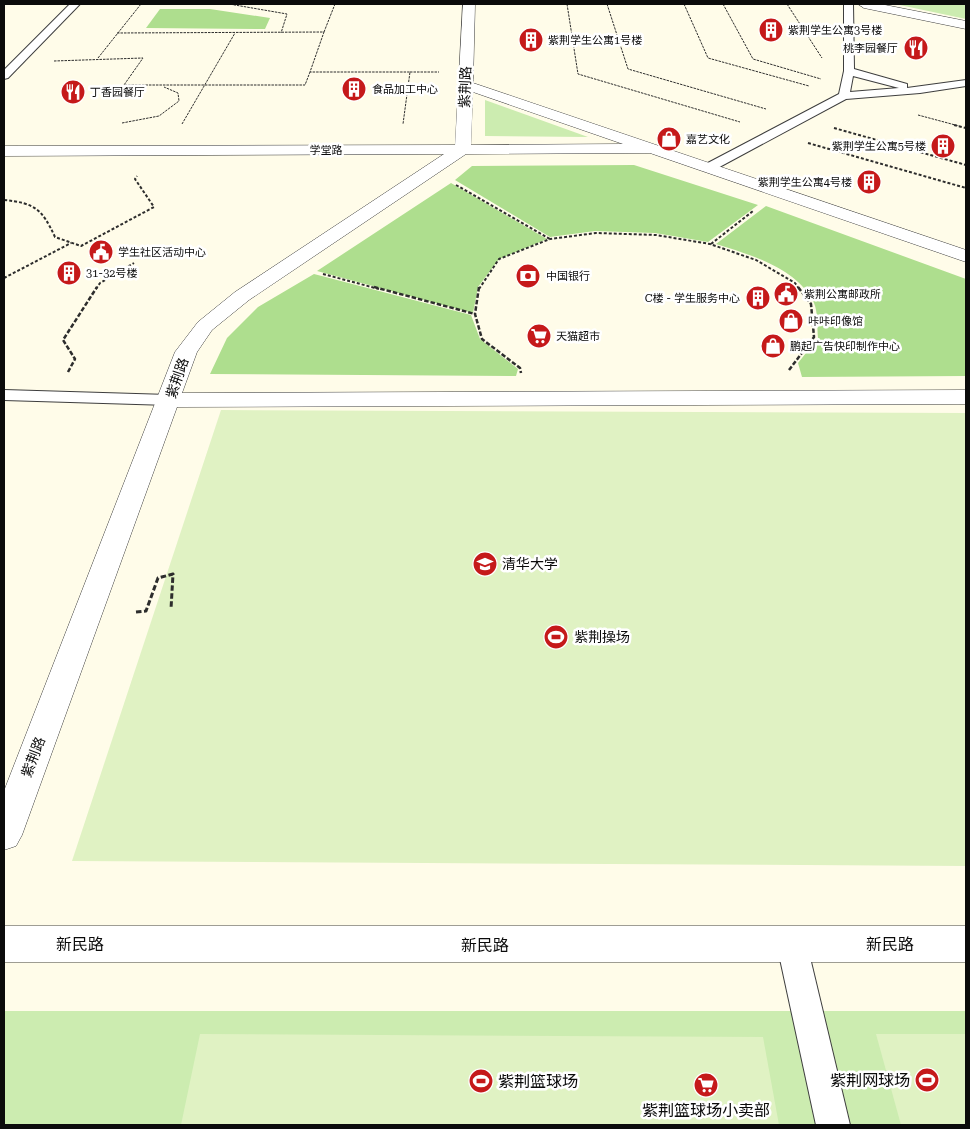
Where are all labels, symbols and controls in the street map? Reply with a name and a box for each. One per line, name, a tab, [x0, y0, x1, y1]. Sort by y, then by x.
building icon: 紫荆学生公寓3号楼	[758, 17, 784, 43]
place label: 紫荆学生公寓3号楼	[788, 24, 882, 37]
building icon: 紫荆学生公寓1号楼	[518, 27, 544, 53]
place label: 紫荆学生公寓1号楼	[548, 34, 642, 47]
restaurant icon: 桃李园餐厅	[903, 35, 929, 61]
place label: 桃李园餐厅	[843, 42, 898, 55]
street label: 紫荆路	[456, 66, 474, 108]
building icon: 食品加工中心	[341, 76, 367, 102]
restaurant icon: 丁香园餐厅	[60, 79, 86, 105]
place label: 食品加工中心	[372, 83, 438, 96]
place label: 丁香园餐厅	[90, 86, 145, 99]
shop icon: 嘉艺文化	[656, 126, 682, 152]
place label: 嘉艺文化	[686, 133, 730, 146]
building icon: 紫荆学生公寓5号楼	[930, 133, 956, 159]
place label: 紫荆学生公寓5号楼	[832, 140, 926, 153]
street label: 学堂路	[310, 144, 343, 157]
building icon: 紫荆学生公寓4号楼	[856, 169, 882, 195]
place label: 紫荆学生公寓4号楼	[758, 176, 852, 189]
public building icon: 学生社区活动中心	[88, 239, 114, 265]
place label: 学生社区活动中心	[118, 246, 206, 259]
building icon: 31-32号楼	[56, 260, 82, 286]
bank icon: 中国银行	[515, 263, 541, 289]
place label: 31-32号楼	[86, 267, 138, 280]
place label: 中国银行	[546, 270, 590, 283]
public building icon: 紫荆公寓邮政所	[773, 281, 799, 307]
building icon: C楼 - 学生服务中心	[745, 285, 771, 311]
place label: 紫荆公寓邮政所	[804, 288, 881, 301]
place label: C楼 - 学生服务中心	[645, 292, 740, 305]
shop icon: 咔咔印像馆	[778, 308, 804, 334]
place label: 咔咔印像馆	[808, 315, 863, 328]
supermarket icon: 天猫超市	[526, 323, 552, 349]
place label: 天猫超市	[556, 330, 600, 343]
shop icon: 鹏起广告快印制作中心	[760, 333, 786, 359]
place label: 鹏起广告快印制作中心	[790, 340, 900, 353]
street label: 紫荆路	[163, 356, 191, 400]
school or university icon: 清华大学	[472, 551, 498, 577]
place label: 清华大学	[502, 556, 558, 572]
sports icon: 紫荆操场	[543, 624, 569, 650]
place label: 紫荆操场	[574, 629, 630, 645]
street label: 紫荆路	[18, 735, 48, 779]
street label: 新民路	[56, 935, 104, 954]
street label: 新民路	[866, 935, 914, 954]
street label: 新民路	[461, 936, 509, 955]
sports icon: 紫荆网球场	[914, 1067, 940, 1093]
sports icon: 紫荆篮球场	[468, 1068, 494, 1094]
place label: 紫荆网球场	[830, 1071, 910, 1090]
place label: 紫荆篮球场	[498, 1072, 578, 1091]
supermarket icon: 紫荆篮球场小卖部	[693, 1072, 719, 1098]
place label: 紫荆篮球场小卖部	[642, 1101, 770, 1120]

